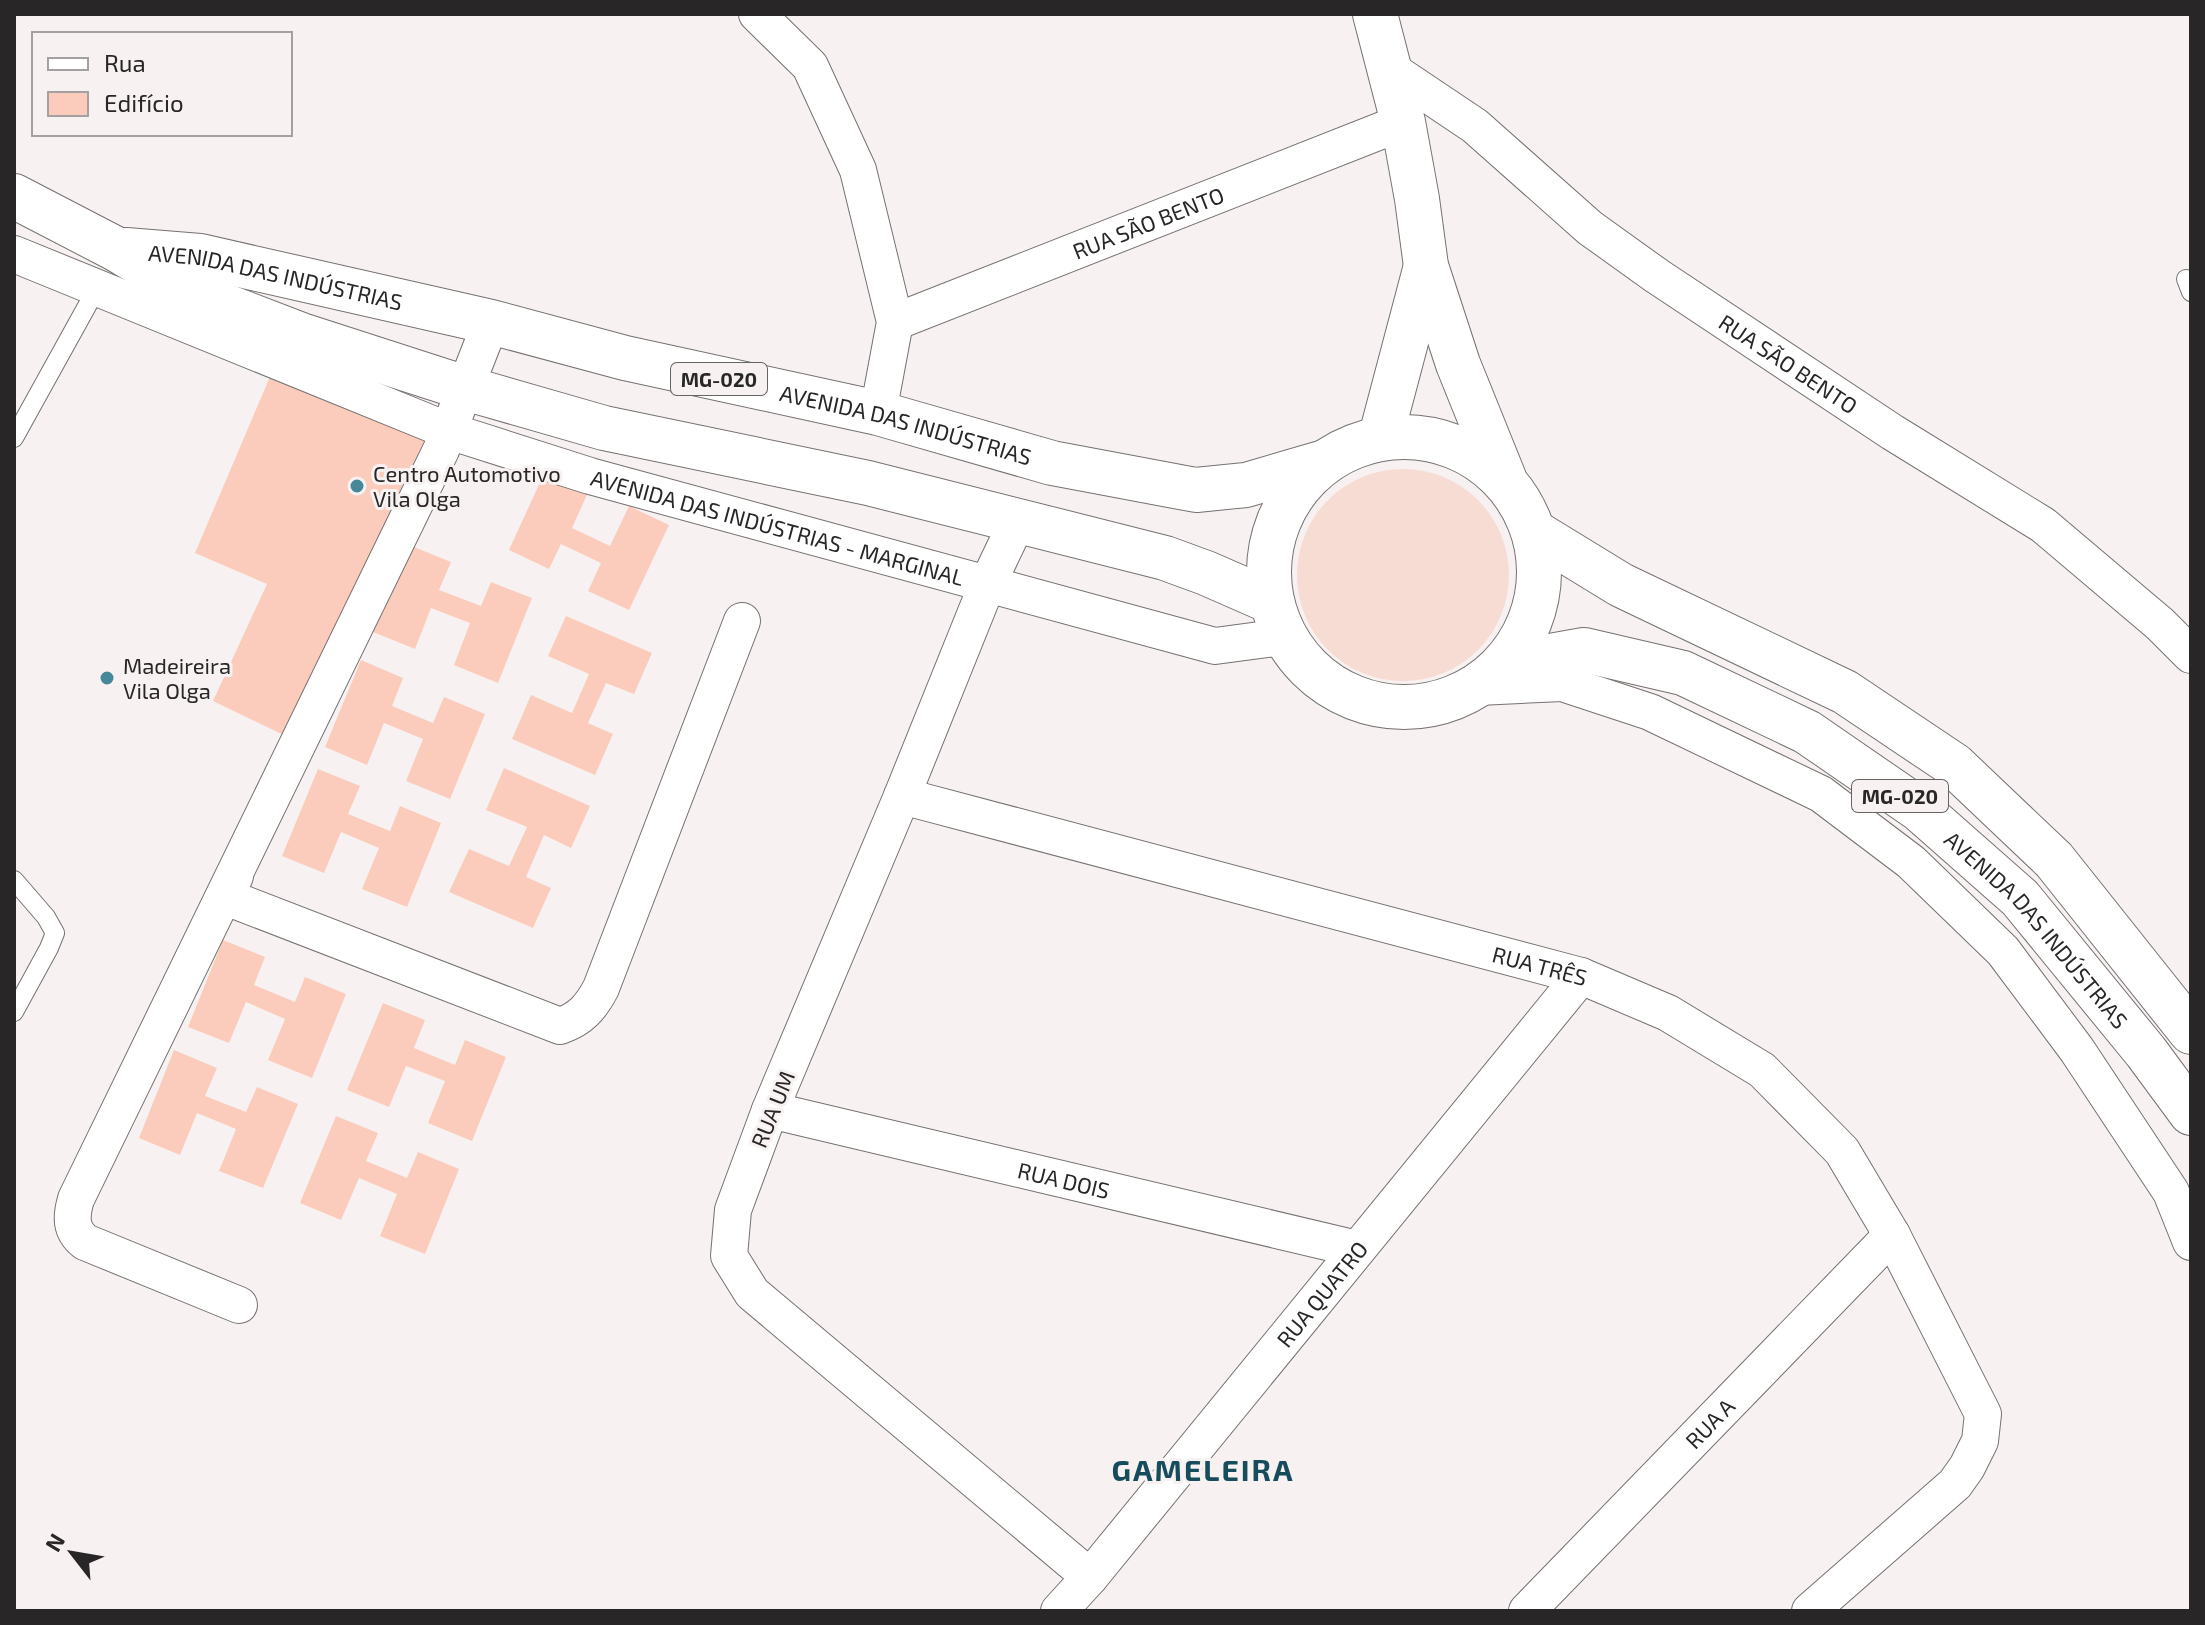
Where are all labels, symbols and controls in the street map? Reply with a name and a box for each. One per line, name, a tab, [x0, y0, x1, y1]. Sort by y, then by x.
legend	[32, 32, 292, 136]
text: Rua	[104, 48, 146, 77]
text: Edifício	[104, 88, 184, 117]
street label: RUA SÃO BENTO	[1069, 181, 1228, 264]
street label: AVENIDA DAS INDÚSTRIAS	[147, 239, 405, 315]
street label: RUA SÃO BENTO	[1715, 308, 1863, 419]
road number: MG-020	[671, 363, 767, 395]
street label: AVENIDA DAS INDÚSTRIAS	[778, 379, 1035, 469]
place label: Centro Automotivo Vila Olga	[373, 460, 561, 511]
street label: AVENIDA DAS INDÚSTRIAS - MARGINAL	[588, 464, 967, 590]
marker: Centro Automotivo Vila Olga	[348, 477, 366, 495]
place label: Madeireira Vila Olga	[123, 652, 231, 703]
marker: Madeireira Vila Olga	[98, 669, 116, 687]
road number: MG-020	[1852, 780, 1948, 812]
street label: AVENIDA DAS INDÚSTRIAS	[1940, 825, 2134, 1033]
street label: RUA TRÊS	[1490, 940, 1590, 990]
street label: RUA UM	[745, 1067, 799, 1151]
street label: RUA DOIS	[1015, 1156, 1112, 1203]
street label: RUA QUATRO	[1271, 1235, 1372, 1352]
street label: RUA A	[1679, 1392, 1740, 1453]
district label: GAMELEIRA	[1112, 1451, 1295, 1487]
north arrow	[32, 1513, 112, 1593]
text: N	[39, 1529, 69, 1556]

